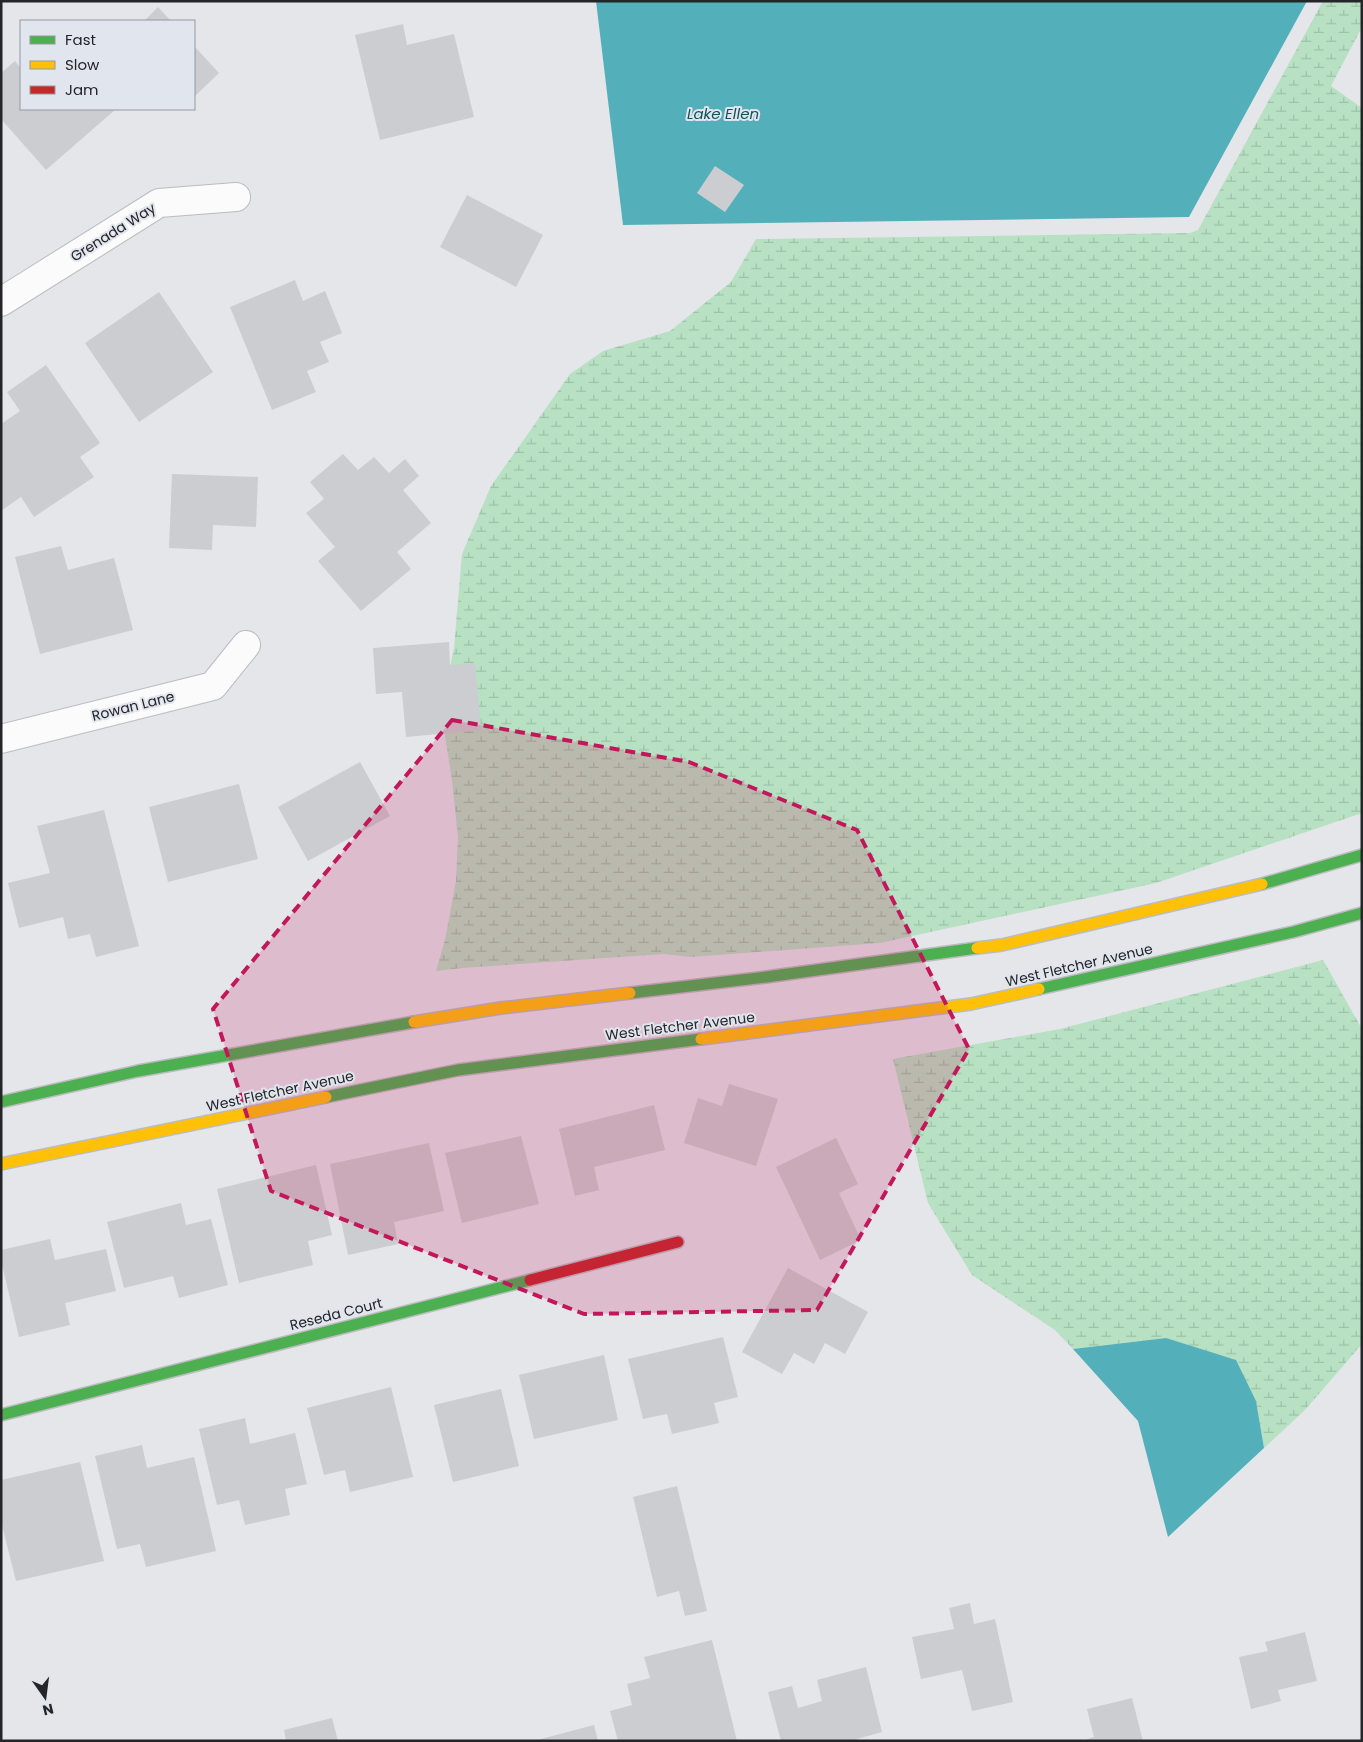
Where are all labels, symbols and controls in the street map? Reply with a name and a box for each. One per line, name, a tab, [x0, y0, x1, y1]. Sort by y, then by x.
legend	[20, 20, 195, 110]
text: Fast	[65, 29, 96, 50]
text: Slow	[65, 54, 100, 75]
text: Jam	[65, 79, 99, 100]
water label: Lake Ellen	[687, 103, 759, 124]
street label: Grenada Way	[67, 198, 159, 266]
street label: Rowan Lane	[90, 686, 177, 726]
street label: West Fletcher Avenue	[1003, 938, 1155, 992]
street label: West Fletcher Avenue	[604, 1007, 756, 1045]
street label: West Fletcher Avenue	[204, 1066, 356, 1116]
street label: Reseda Court	[288, 1293, 384, 1335]
north arrow	[20, 1672, 70, 1722]
text: N	[41, 1699, 56, 1721]

